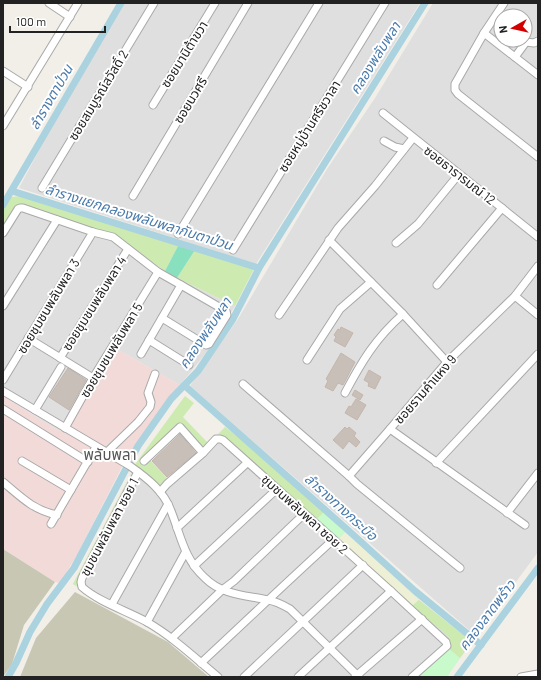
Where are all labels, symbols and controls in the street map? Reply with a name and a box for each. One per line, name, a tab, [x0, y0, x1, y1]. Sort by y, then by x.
scale bar	[10, 8, 105, 34]
north arrow	[493, 8, 533, 48]
text: 100 m	[16, 14, 46, 28]
water label: คลองพลับพลา	[346, 17, 404, 97]
street label: ซอยมานิต้าขวา	[157, 18, 211, 90]
text: N	[496, 25, 510, 34]
street label: ซอยสมบูรณ์สวัสดิ์ 2	[65, 47, 131, 143]
water label: ลำรางตาป่วน	[25, 60, 77, 132]
street label: ซอยนวศรี	[170, 74, 210, 126]
street label: ซอยหมู่บ้านศรีชวาลา	[274, 77, 344, 175]
street label: ซอยธารารมณ์ 12	[421, 142, 499, 208]
water label: ลำรางแยกคลองพลับพลากับตาป่วน	[43, 180, 236, 254]
street label: ซอยชุมชนพลับพลา 4	[58, 253, 130, 353]
street label: ซอยชุมชนพลับพลา 3	[13, 256, 83, 356]
water label: คลองพลับพลา	[175, 293, 235, 371]
street label: ซอยชุมชนพลับพลา 5	[76, 299, 146, 400]
street label: ซอยรามคำแหง 9	[391, 351, 459, 427]
district label: พลับพลา	[83, 445, 137, 463]
water label: ลำรางทางกระบือ	[301, 470, 382, 544]
street label: ชุมชนพลับพลา ซอย 2	[258, 471, 352, 557]
street label: ชุมชนพลับพลา ซอย 1	[76, 475, 142, 579]
water label: คลองลาดพร้าว	[455, 575, 519, 653]

